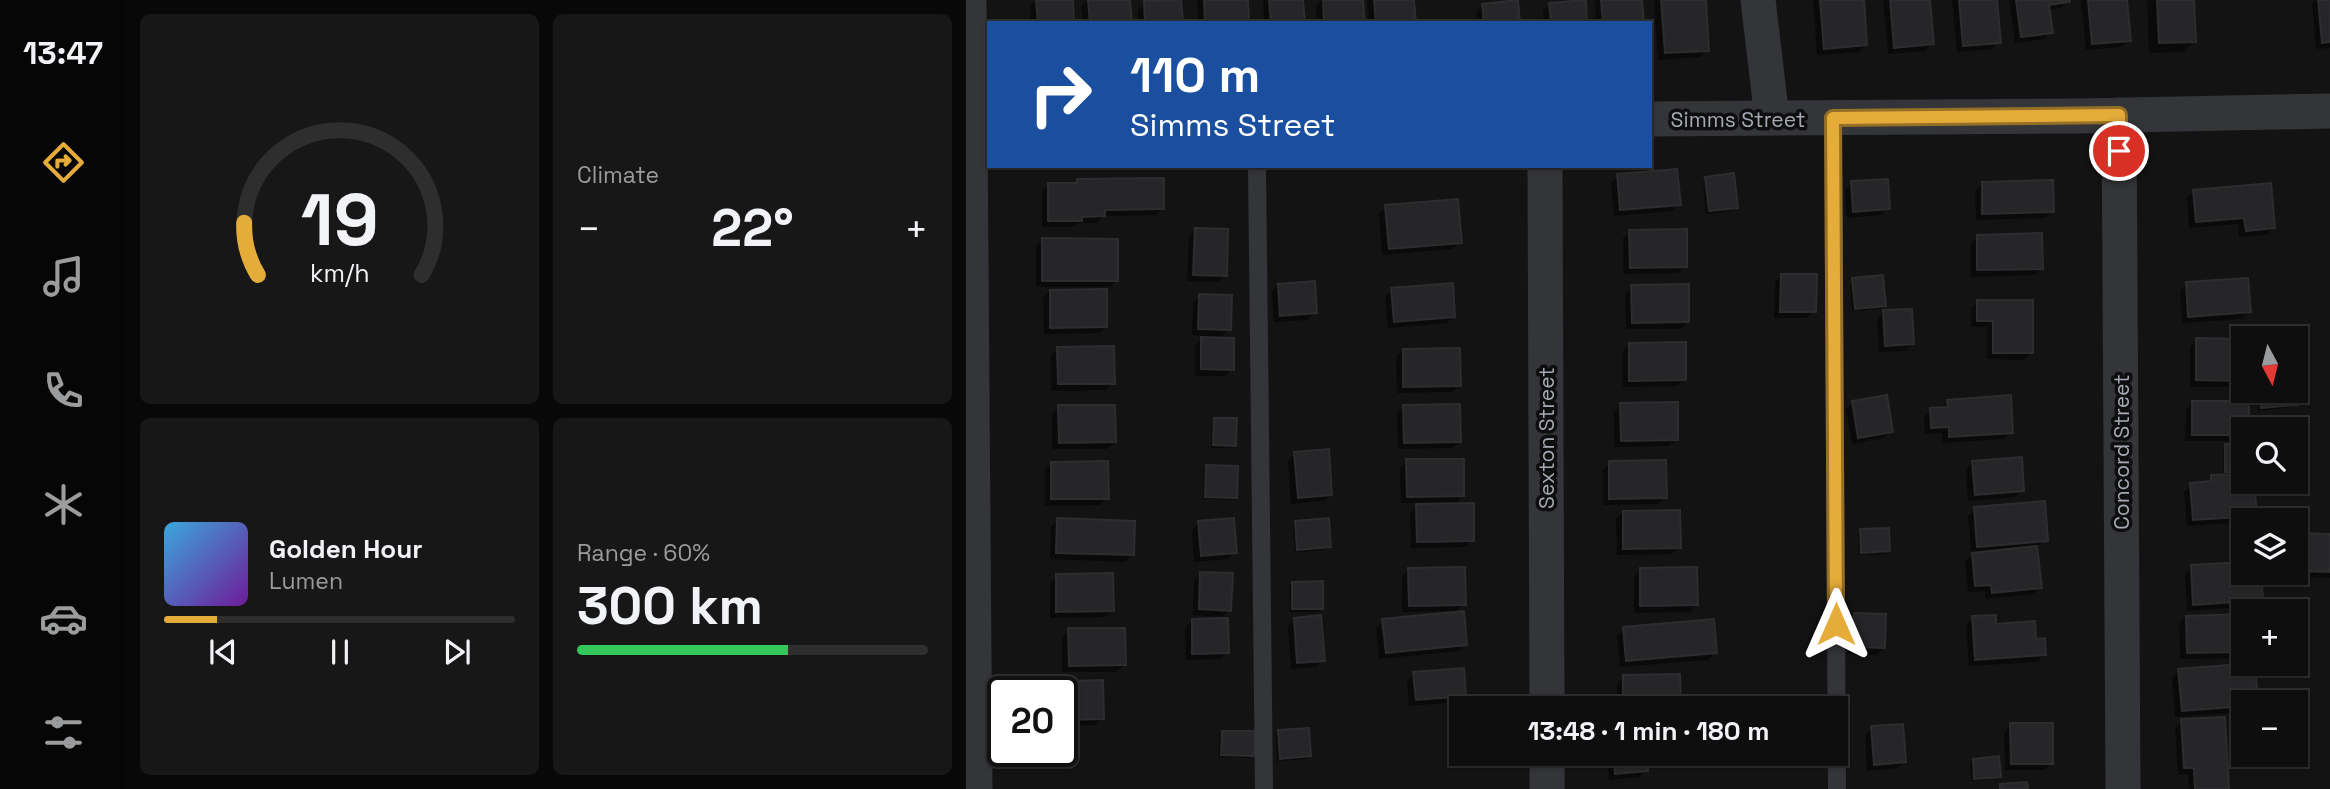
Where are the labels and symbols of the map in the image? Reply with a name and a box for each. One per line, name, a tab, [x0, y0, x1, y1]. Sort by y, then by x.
street label: Simms Street	[1671, 106, 1805, 133]
pin	[2089, 121, 2149, 181]
north arrow	[2231, 326, 2308, 402]
street label: Sexton Street	[1533, 367, 1560, 509]
street label: Concord Street	[2108, 374, 2135, 530]
position arrow	[1799, 587, 1873, 661]
speed limit sign: 20	[987, 676, 1078, 767]

